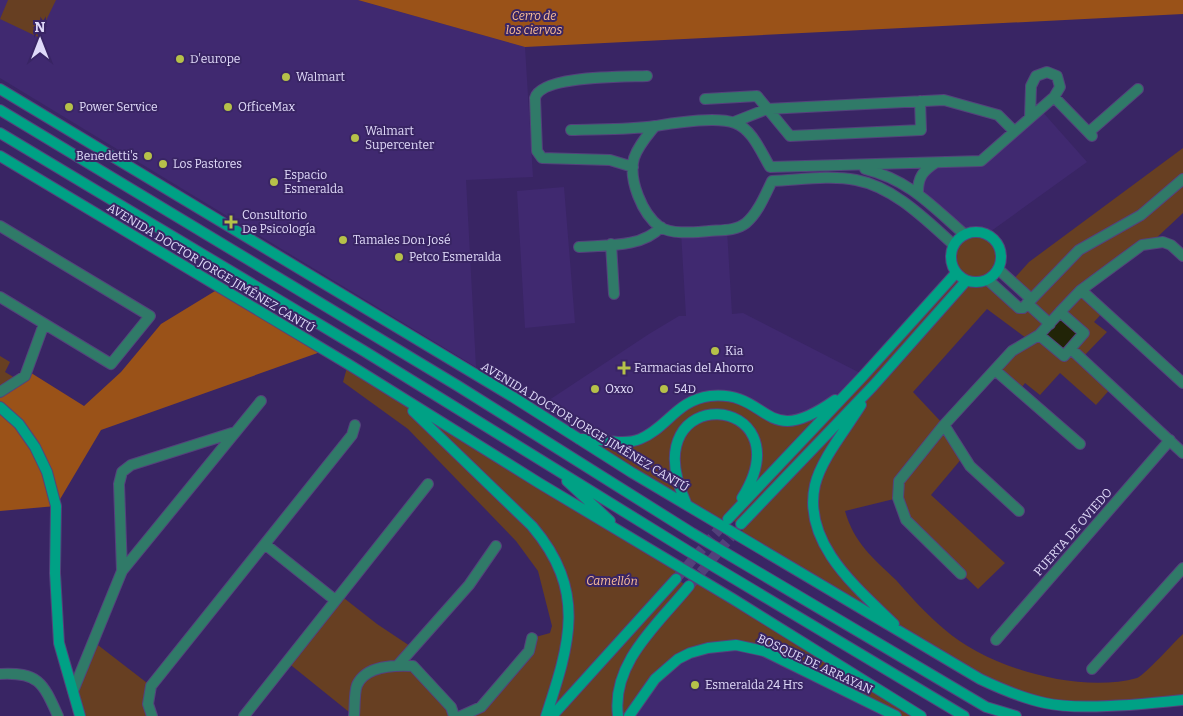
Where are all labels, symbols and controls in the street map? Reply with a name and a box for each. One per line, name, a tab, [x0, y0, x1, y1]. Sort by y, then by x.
park label: Cerro de los ciervos	[506, 9, 562, 37]
north arrow	[15, 15, 65, 65]
text: N	[35, 19, 46, 36]
place label: D'europe	[190, 52, 240, 66]
marker: D'europe	[174, 53, 186, 65]
place label: Walmart	[296, 70, 346, 84]
marker: Walmart	[280, 71, 292, 83]
place label: Power Service	[79, 100, 158, 114]
place label: OfficeMax	[238, 100, 296, 114]
marker: Power Service	[63, 101, 75, 113]
marker: OfficeMax	[222, 101, 234, 113]
place label: Walmart Supercenter	[365, 124, 435, 152]
marker: Walmart Supercenter	[349, 132, 361, 144]
place label: Benedetti's	[76, 149, 138, 163]
marker: Benedetti's	[142, 150, 154, 162]
place label: Los Pastores	[173, 157, 242, 171]
marker: Los Pastores	[157, 158, 169, 170]
place label: Espacio Esmeralda	[284, 168, 344, 196]
marker: Espacio Esmeralda	[268, 176, 280, 188]
street label: AVENIDA DOCTOR JORGE JIMÉNEZ CANTÚ	[105, 199, 318, 336]
place label: Consultorio De Psicología	[242, 208, 316, 236]
marker: Consultorio De Psicología	[224, 215, 238, 229]
place label: Tamales Don José	[353, 233, 451, 247]
marker: Tamales Don José	[337, 234, 349, 246]
place label: Petco Esmeralda	[409, 250, 502, 264]
marker: Petco Esmeralda	[393, 251, 405, 263]
place label: Kia	[725, 344, 744, 358]
marker: Kia	[709, 345, 721, 357]
street label: AVENIDA DOCTOR JORGE JIMÉNEZ CANTÚ	[479, 358, 692, 495]
place label: Farmacias del Ahorro	[634, 361, 754, 375]
marker: Farmacias del Ahorro	[618, 362, 630, 374]
place label: Oxxo	[605, 382, 633, 396]
place label: 54D	[674, 382, 696, 396]
marker: Oxxo	[589, 383, 601, 395]
marker: 54D	[658, 383, 670, 395]
street label: PUERTA DE OVIEDO	[1031, 485, 1115, 579]
park label: Camellón	[586, 574, 638, 588]
street label: BOSQUE DE ARRAYAN	[755, 631, 875, 697]
place label: Esmeralda 24 Hrs	[705, 678, 803, 692]
marker: Esmeralda 24 Hrs	[689, 679, 701, 691]

